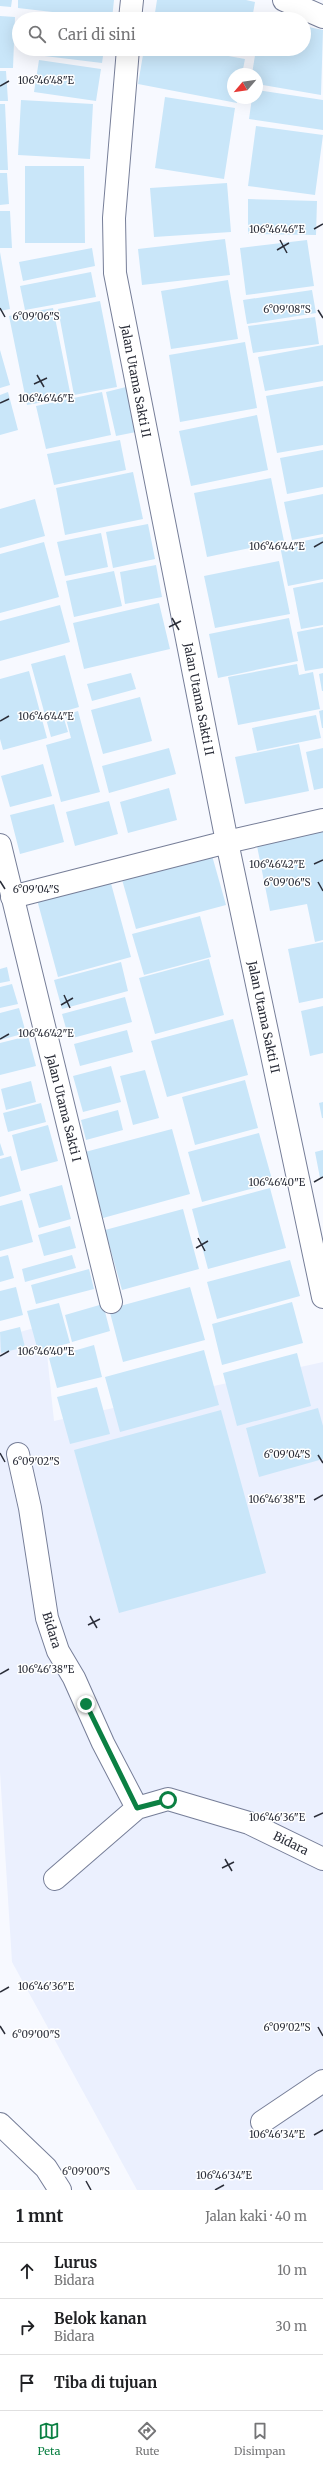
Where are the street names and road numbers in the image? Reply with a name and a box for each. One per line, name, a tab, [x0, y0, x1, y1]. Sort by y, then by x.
street label: Jalan Utama Sakti II	[118, 322, 154, 439]
street label: Jalan Utama Sakti II	[181, 640, 217, 757]
street label: Jalan Utama Sakti II	[245, 958, 283, 1075]
street label: Jalan Utama Sakti I	[43, 1052, 85, 1163]
street label: Bidara	[39, 1610, 65, 1651]
street label: Bidara	[271, 1828, 312, 1858]

